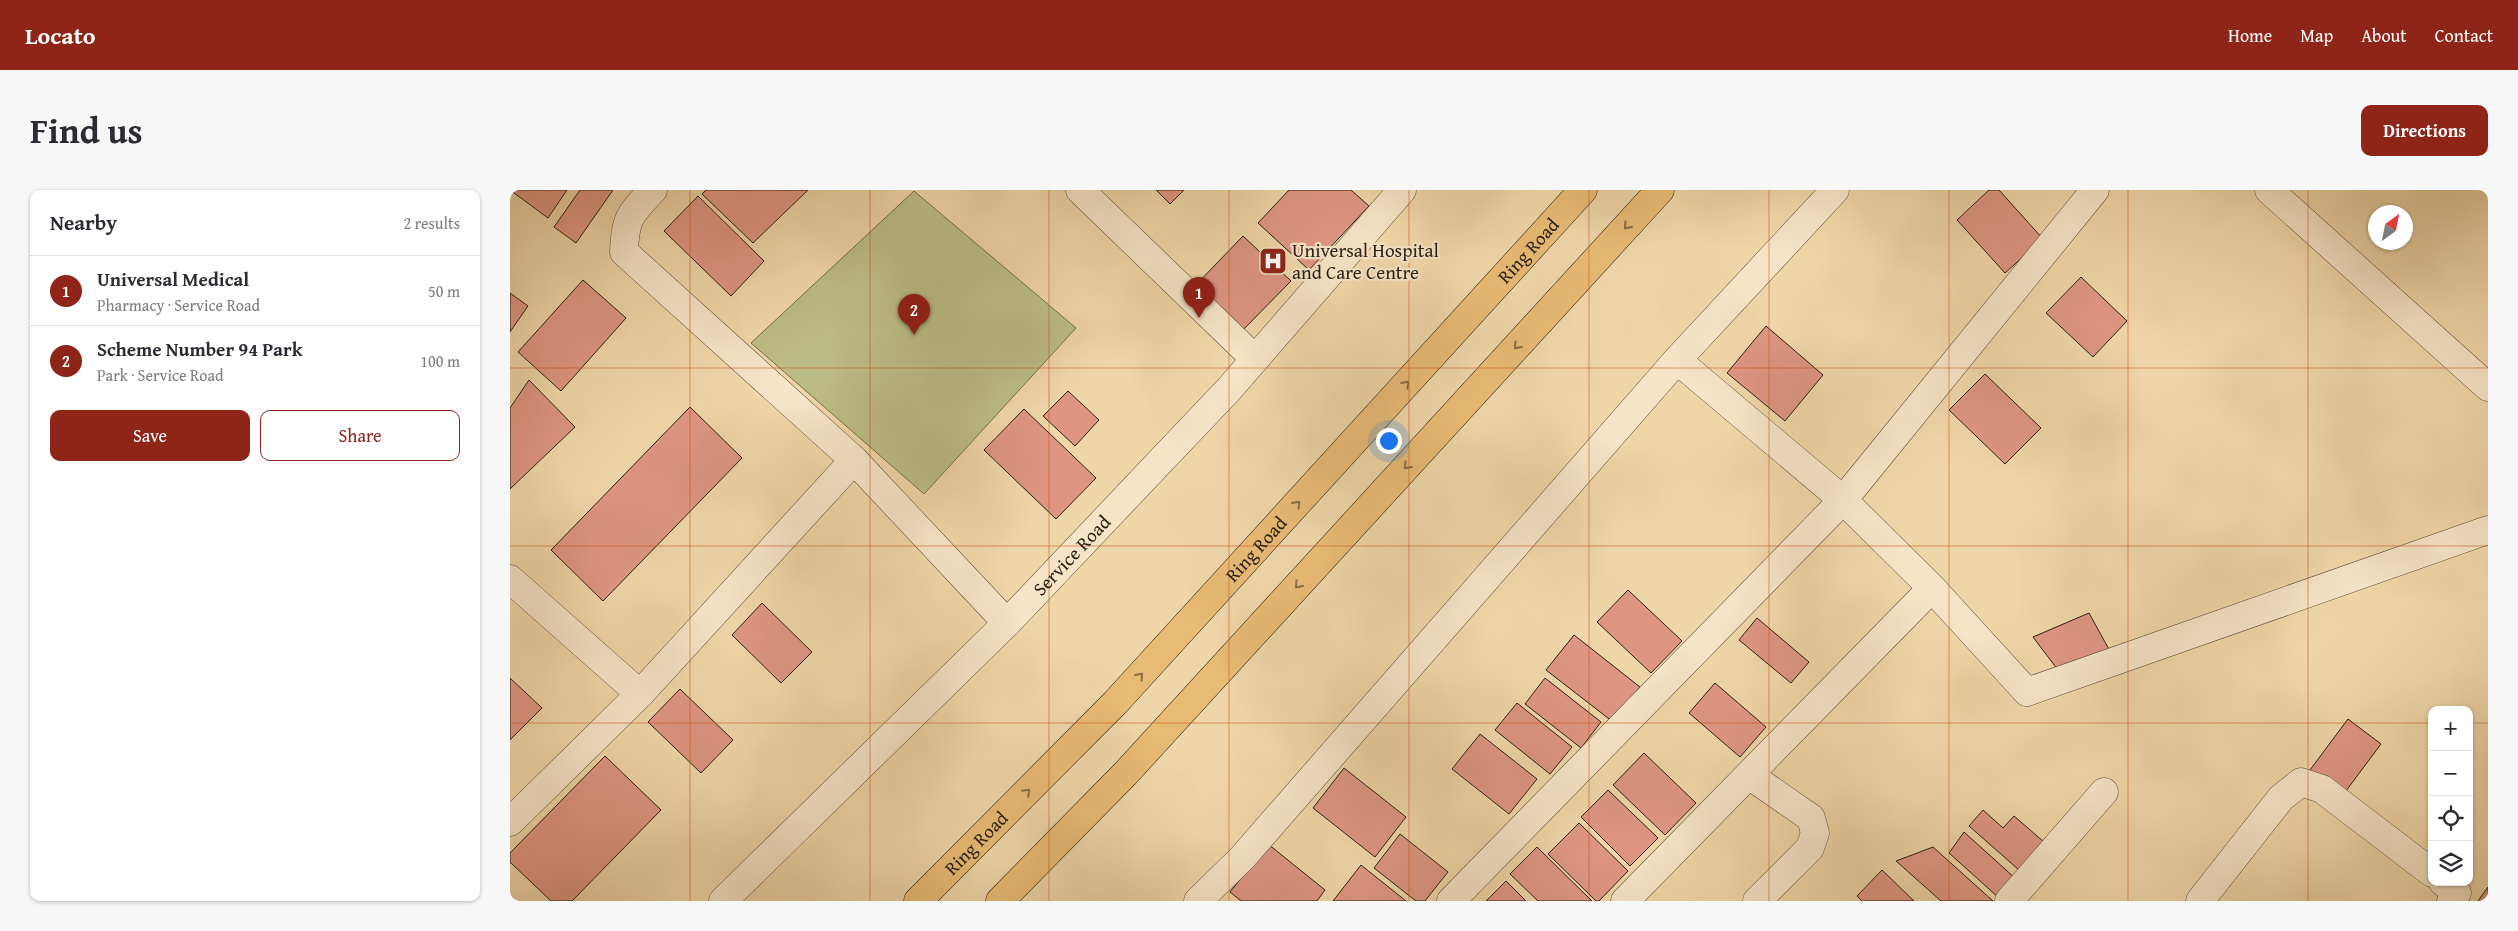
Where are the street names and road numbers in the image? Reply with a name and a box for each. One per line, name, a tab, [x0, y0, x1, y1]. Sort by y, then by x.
street label: Ring Road	[1490, 211, 1566, 290]
street label: Service Road	[1026, 508, 1117, 602]
street label: Ring Road	[1218, 509, 1294, 588]
street label: Ring Road	[938, 804, 1015, 881]

